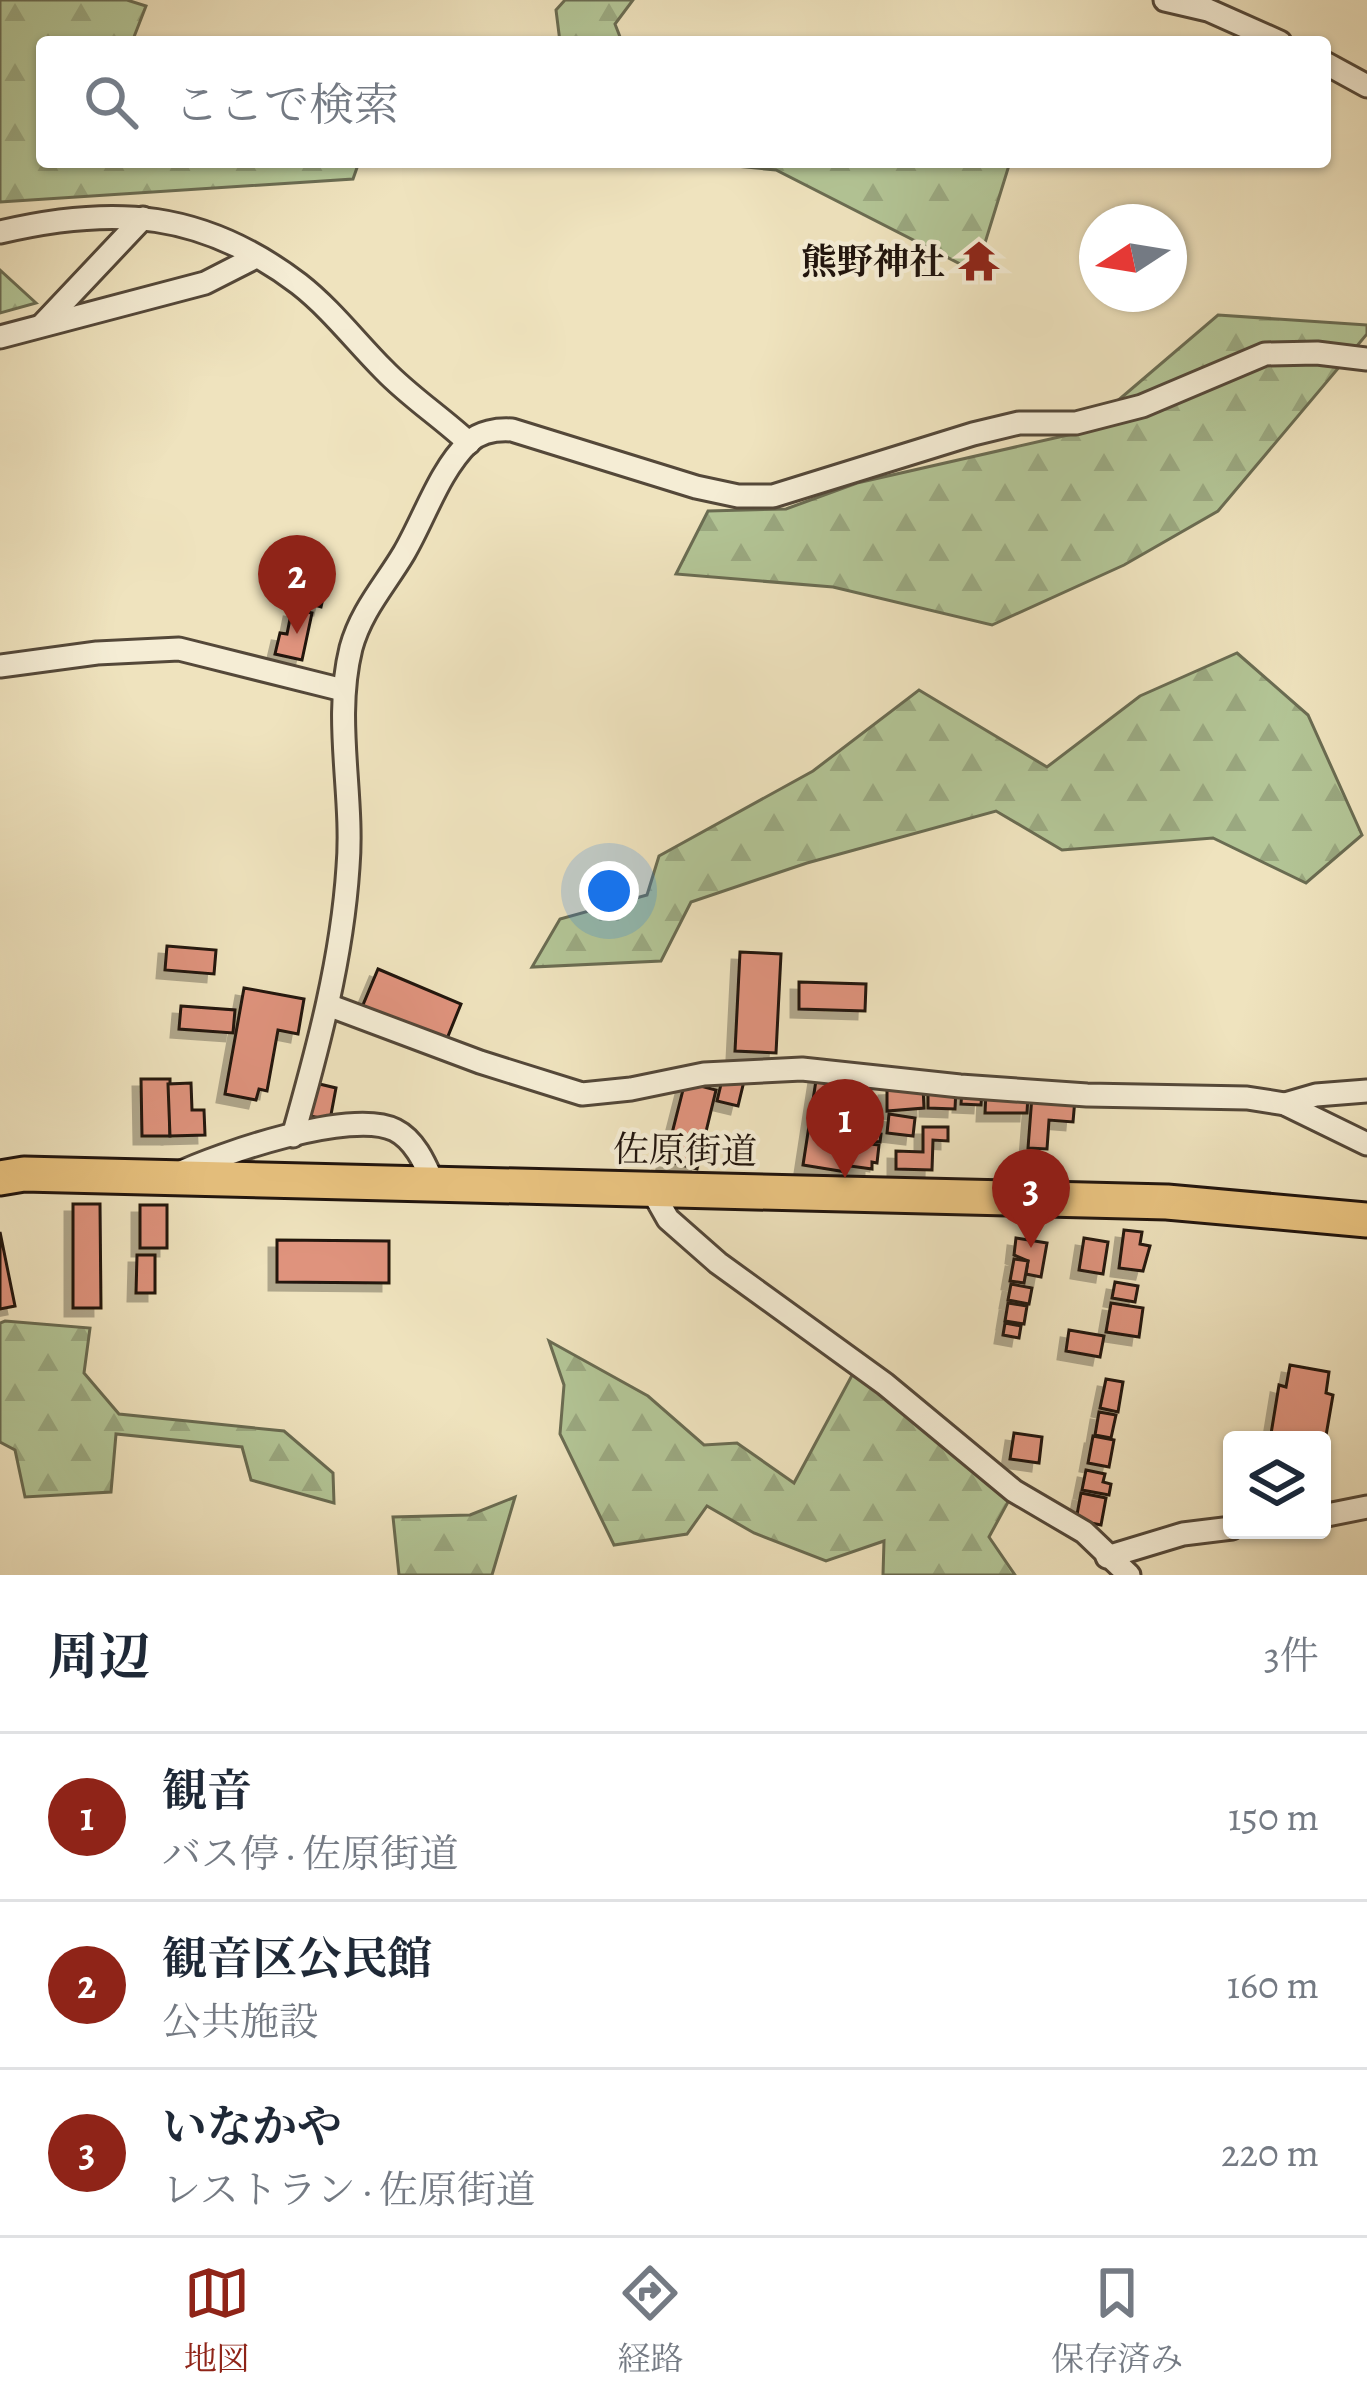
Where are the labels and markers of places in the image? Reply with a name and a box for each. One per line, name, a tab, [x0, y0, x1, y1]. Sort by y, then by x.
place label: 熊野神社	[801, 237, 945, 286]
temple icon: 熊野神社	[956, 238, 1002, 284]
pin: 2	[258, 535, 336, 634]
pin: 1	[806, 1079, 884, 1178]
pin: 3	[992, 1149, 1070, 1248]

